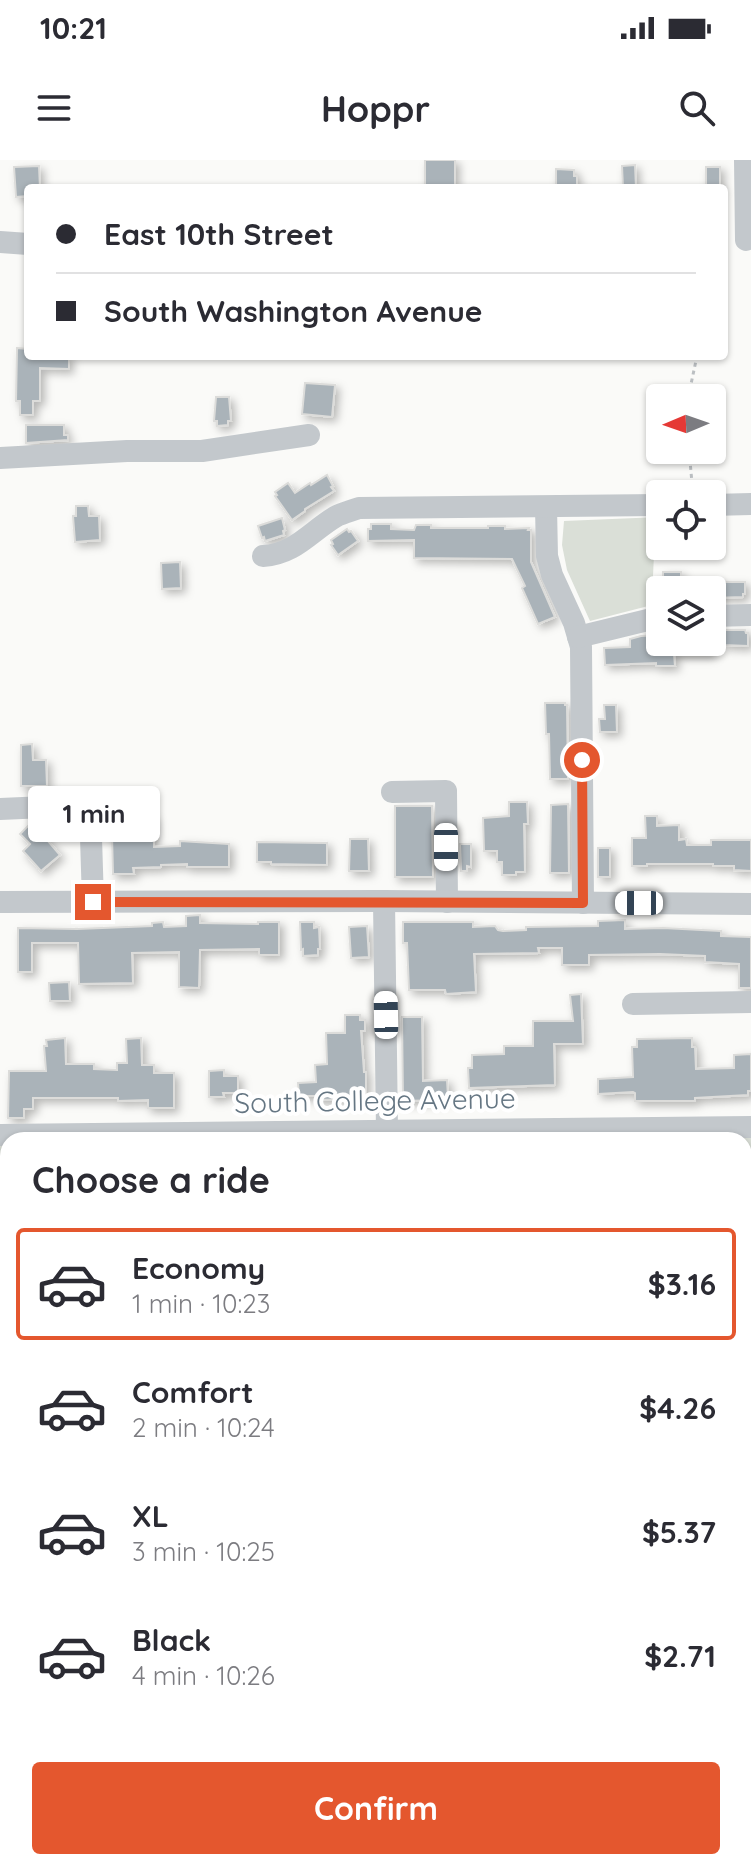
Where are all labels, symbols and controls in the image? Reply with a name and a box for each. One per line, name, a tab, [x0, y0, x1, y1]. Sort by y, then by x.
text: 10:21	[40, 9, 107, 47]
icon: menu	[32, 86, 76, 130]
text: Hoppr	[321, 86, 430, 131]
icon: search	[675, 86, 719, 130]
text: East 10th Street	[104, 215, 334, 253]
text: South Washington Avenue	[104, 292, 483, 330]
north arrow	[646, 384, 726, 464]
map controls	[646, 384, 726, 656]
button: locate	[646, 480, 726, 560]
button: layers	[646, 576, 726, 656]
route start	[564, 742, 600, 778]
callout: 1 min	[27, 786, 159, 842]
text: 1 min	[63, 797, 126, 830]
car	[434, 823, 458, 871]
route end	[75, 884, 111, 920]
car	[615, 891, 663, 915]
car	[374, 991, 398, 1039]
street label: South College Avenue	[234, 1080, 516, 1120]
text: Choose a ride	[32, 1157, 270, 1202]
icon: car	[36, 1248, 108, 1320]
text: Economy	[132, 1249, 265, 1287]
text: $3.16	[648, 1265, 716, 1303]
text: 1 min · 10:23	[132, 1287, 270, 1320]
icon: car	[36, 1372, 108, 1444]
text: Comfort	[132, 1373, 253, 1411]
text: $4.26	[639, 1389, 716, 1427]
text: 2 min · 10:24	[132, 1411, 275, 1444]
icon: car	[36, 1496, 108, 1568]
text: XL	[132, 1497, 169, 1535]
text: $5.37	[642, 1513, 716, 1551]
text: 3 min · 10:25	[132, 1535, 275, 1568]
icon: car	[36, 1620, 108, 1692]
text: Black	[132, 1621, 211, 1659]
text: $2.71	[644, 1637, 716, 1675]
text: 4 min · 10:26	[132, 1659, 275, 1692]
button: Confirm	[32, 1762, 720, 1854]

